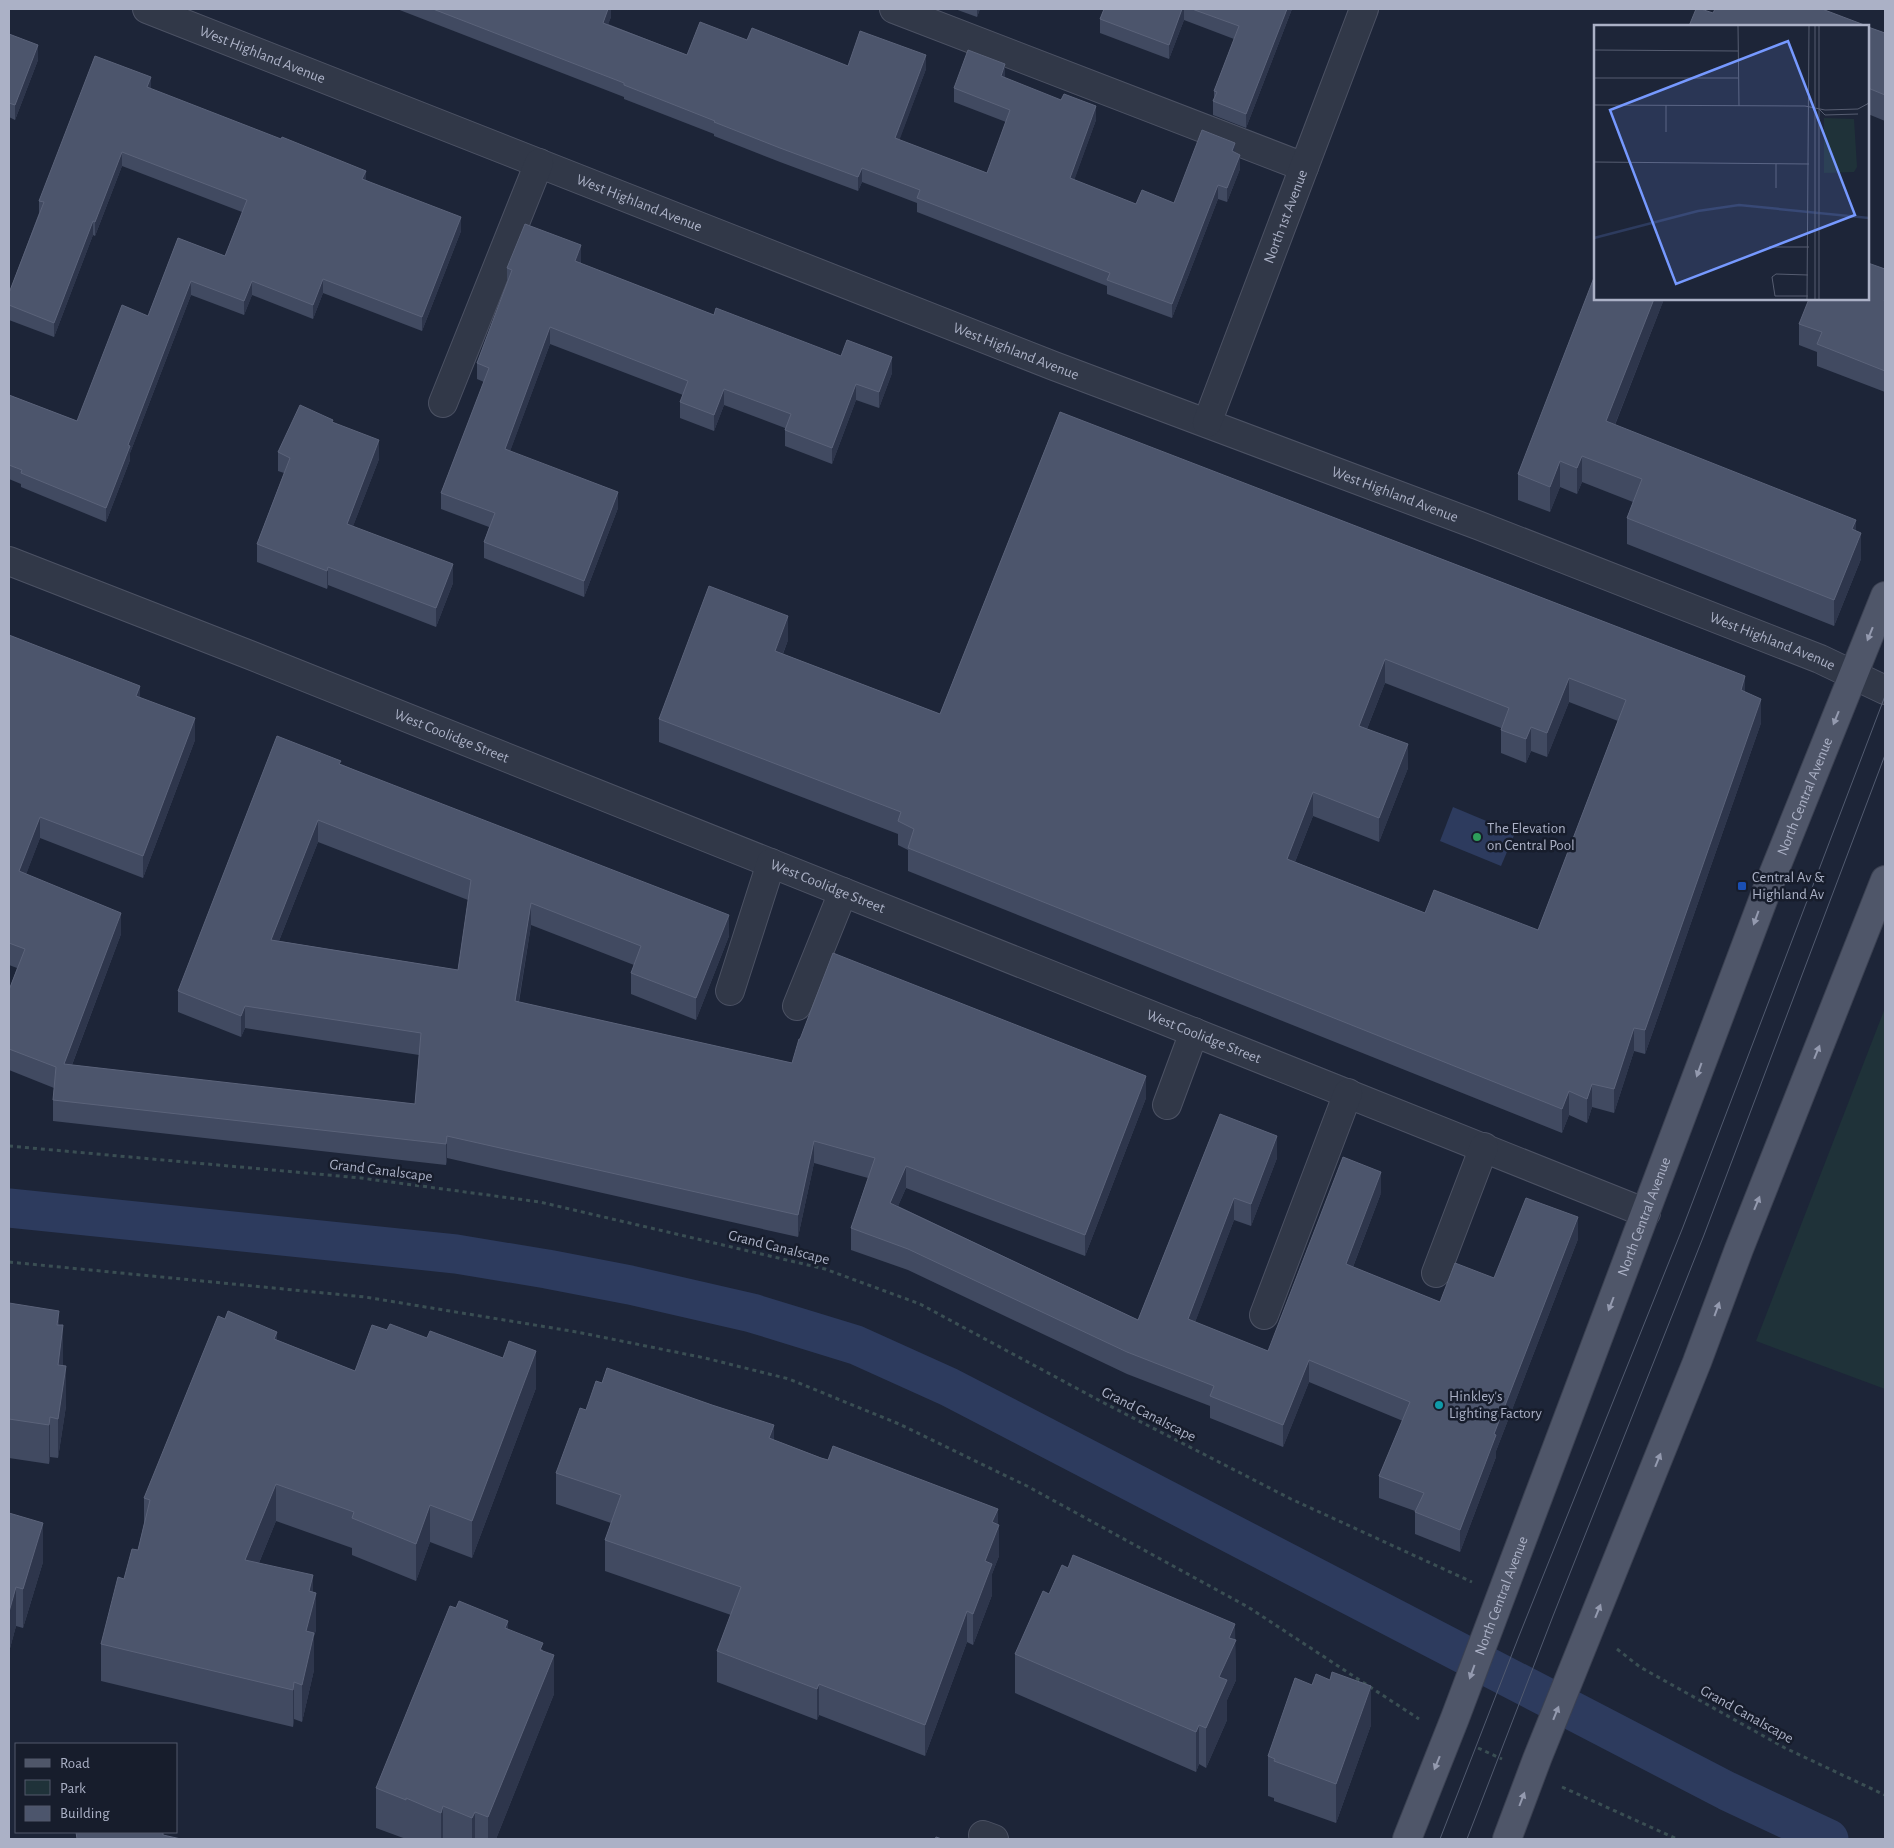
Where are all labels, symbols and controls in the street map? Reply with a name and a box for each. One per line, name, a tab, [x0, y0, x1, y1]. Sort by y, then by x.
street label: West Highland Avenue	[197, 23, 327, 86]
inset map	[1594, 25, 1869, 300]
street label: North 1st Avenue	[1261, 168, 1310, 265]
street label: West Highland Avenue	[574, 172, 704, 235]
street label: West Highland Avenue	[951, 320, 1081, 383]
street label: West Highland Avenue	[1330, 464, 1460, 525]
street label: West Highland Avenue	[1707, 610, 1838, 673]
one-way arrow	[1865, 627, 1873, 642]
street label: West Coolidge Street	[392, 707, 511, 766]
one-way arrow	[1831, 711, 1839, 726]
street label: North Central Avenue	[1775, 735, 1835, 858]
place label: The Elevation on Central Pool	[1487, 821, 1575, 853]
marker: The Elevation on Central Pool	[1471, 831, 1483, 843]
street label: West Coolidge Street	[768, 857, 887, 916]
place label: Central Av & Highland Av	[1752, 870, 1825, 902]
marker: Central Av & Highland Av	[1736, 880, 1748, 892]
one-way arrow	[1752, 911, 1760, 926]
street label: West Coolidge Street	[1144, 1007, 1263, 1066]
one-way arrow	[1813, 1044, 1821, 1059]
one-way arrow	[1695, 1063, 1702, 1078]
street label: North Central Avenue	[1615, 1155, 1673, 1278]
street label: Grand Canalscape	[329, 1157, 433, 1184]
one-way arrow	[1753, 1195, 1761, 1210]
street label: Grand Canalscape	[727, 1228, 831, 1267]
one-way arrow	[1607, 1297, 1614, 1312]
one-way arrow	[1713, 1301, 1721, 1316]
street label: Grand Canalscape	[1099, 1384, 1198, 1445]
place label: Hinkley's Lighting Factory	[1449, 1389, 1542, 1421]
marker: Hinkley's Lighting Factory	[1433, 1399, 1445, 1411]
one-way arrow	[1654, 1452, 1662, 1467]
street label: North Central Avenue	[1472, 1534, 1531, 1657]
one-way arrow	[1594, 1603, 1602, 1618]
one-way arrow	[1468, 1665, 1475, 1680]
street label: Grand Canalscape	[1698, 1683, 1796, 1746]
one-way arrow	[1552, 1706, 1560, 1721]
legend	[15, 1743, 178, 1833]
text: Road	[60, 1756, 90, 1771]
one-way arrow	[1433, 1756, 1441, 1771]
text: Park	[60, 1781, 86, 1796]
one-way arrow	[1518, 1791, 1526, 1806]
text: Building	[60, 1806, 110, 1821]

